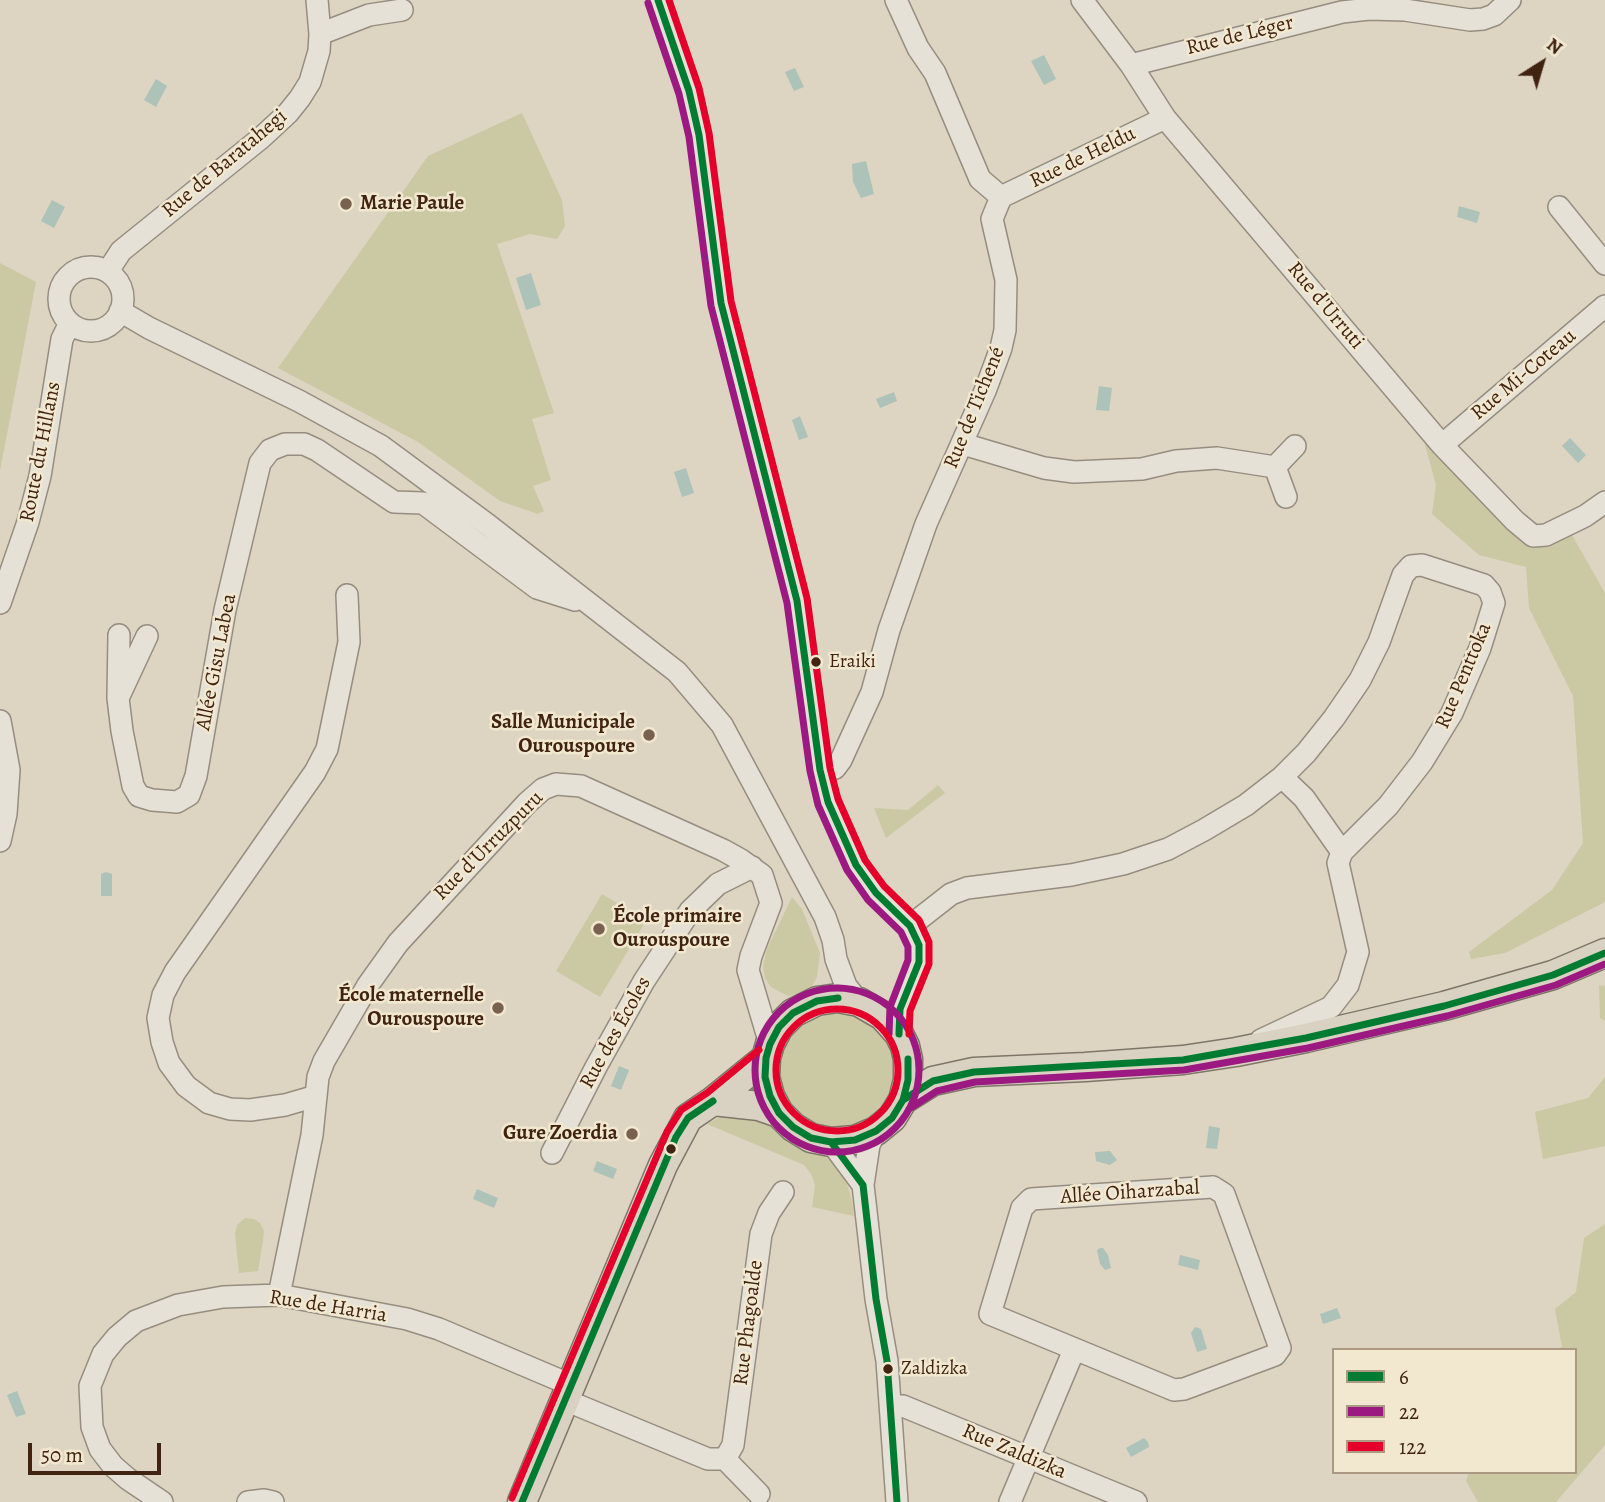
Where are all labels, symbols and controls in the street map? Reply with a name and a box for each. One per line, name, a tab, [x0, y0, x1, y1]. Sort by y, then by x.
street label: Rue de Léger	[1184, 10, 1296, 62]
north arrow	[1507, 28, 1577, 98]
text: N	[1541, 32, 1568, 61]
street label: Rue de Baratahegi	[157, 104, 293, 224]
street label: Rue de Heldu	[1026, 122, 1140, 194]
place label: Marie Paule	[360, 191, 464, 217]
marker: Marie Paule	[338, 196, 354, 212]
street label: Rue d'Urruti	[1281, 257, 1369, 355]
street label: Rue Mi-Coteau	[1466, 324, 1582, 426]
street label: Rue de Tichené	[939, 343, 1011, 473]
street label: Route du Hillans	[15, 379, 67, 525]
street label: Allée Gisu Labea	[191, 591, 243, 733]
street label: Rue Penttoka	[1430, 619, 1498, 733]
place label: Eraiki	[829, 651, 876, 673]
marker: Eraiki	[809, 655, 823, 669]
place label: Salle Municipale Ourouspoure	[491, 710, 635, 760]
marker: Salle Municipale Ourouspoure	[641, 727, 657, 743]
street label: Rue d'Urruzpuru	[429, 786, 549, 906]
place label: École primaire Ourouspoure	[613, 904, 742, 954]
marker: École primaire Ourouspoure	[591, 921, 607, 937]
street label: Rue des Écoles	[575, 973, 657, 1093]
place label: École maternelle Ourouspoure	[338, 983, 484, 1033]
marker: École maternelle Ourouspoure	[490, 1000, 506, 1016]
place label: Gure Zoerdia	[503, 1121, 618, 1147]
marker: Gure Zoerdia	[624, 1126, 640, 1142]
unlabelled marker	[664, 1142, 678, 1156]
street label: Allée Oiharzabal	[1059, 1176, 1201, 1210]
street label: Rue Phagoalde	[729, 1259, 769, 1387]
street label: Rue de Harria	[267, 1285, 389, 1329]
legend	[1332, 1348, 1577, 1474]
place label: Zaldizka	[901, 1358, 967, 1380]
marker: Zaldizka	[881, 1362, 895, 1376]
text: 6	[1399, 1363, 1409, 1391]
text: 22	[1399, 1398, 1419, 1426]
street label: Rue Zaldizka	[958, 1419, 1070, 1485]
scale bar	[32, 1428, 164, 1472]
text: 122	[1399, 1433, 1426, 1461]
text: 50 m	[41, 1441, 83, 1469]

